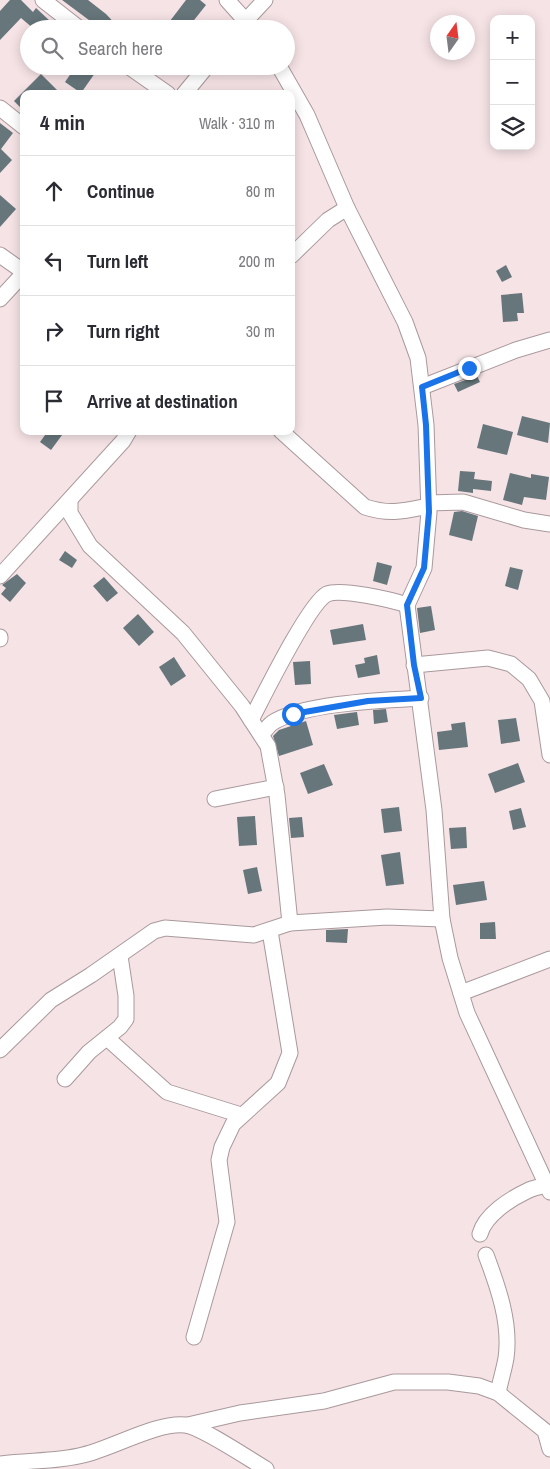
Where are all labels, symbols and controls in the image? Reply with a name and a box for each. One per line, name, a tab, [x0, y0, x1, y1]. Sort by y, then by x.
north arrow	[430, 15, 475, 60]
map controls	[490, 15, 535, 150]
button: +	[490, 15, 535, 60]
search box	[20, 20, 295, 75]
icon: search	[38, 34, 66, 62]
text: Search here	[78, 35, 163, 61]
button: −	[490, 60, 535, 105]
button: layers	[490, 105, 535, 150]
text: 4 min	[40, 108, 85, 137]
text: Walk · 310 m	[199, 112, 275, 134]
icon: ahead	[40, 177, 68, 205]
text: Continue	[87, 178, 155, 204]
text: 80 m	[246, 180, 275, 202]
icon: left	[40, 247, 68, 275]
text: Turn left	[87, 248, 148, 274]
text: 200 m	[239, 250, 275, 272]
icon: right	[40, 317, 68, 345]
text: Turn right	[87, 318, 159, 344]
text: 30 m	[246, 320, 275, 342]
route end	[458, 357, 481, 380]
icon: arrive	[40, 387, 68, 415]
text: Arrive at destination	[87, 388, 238, 414]
route start	[282, 703, 305, 726]

